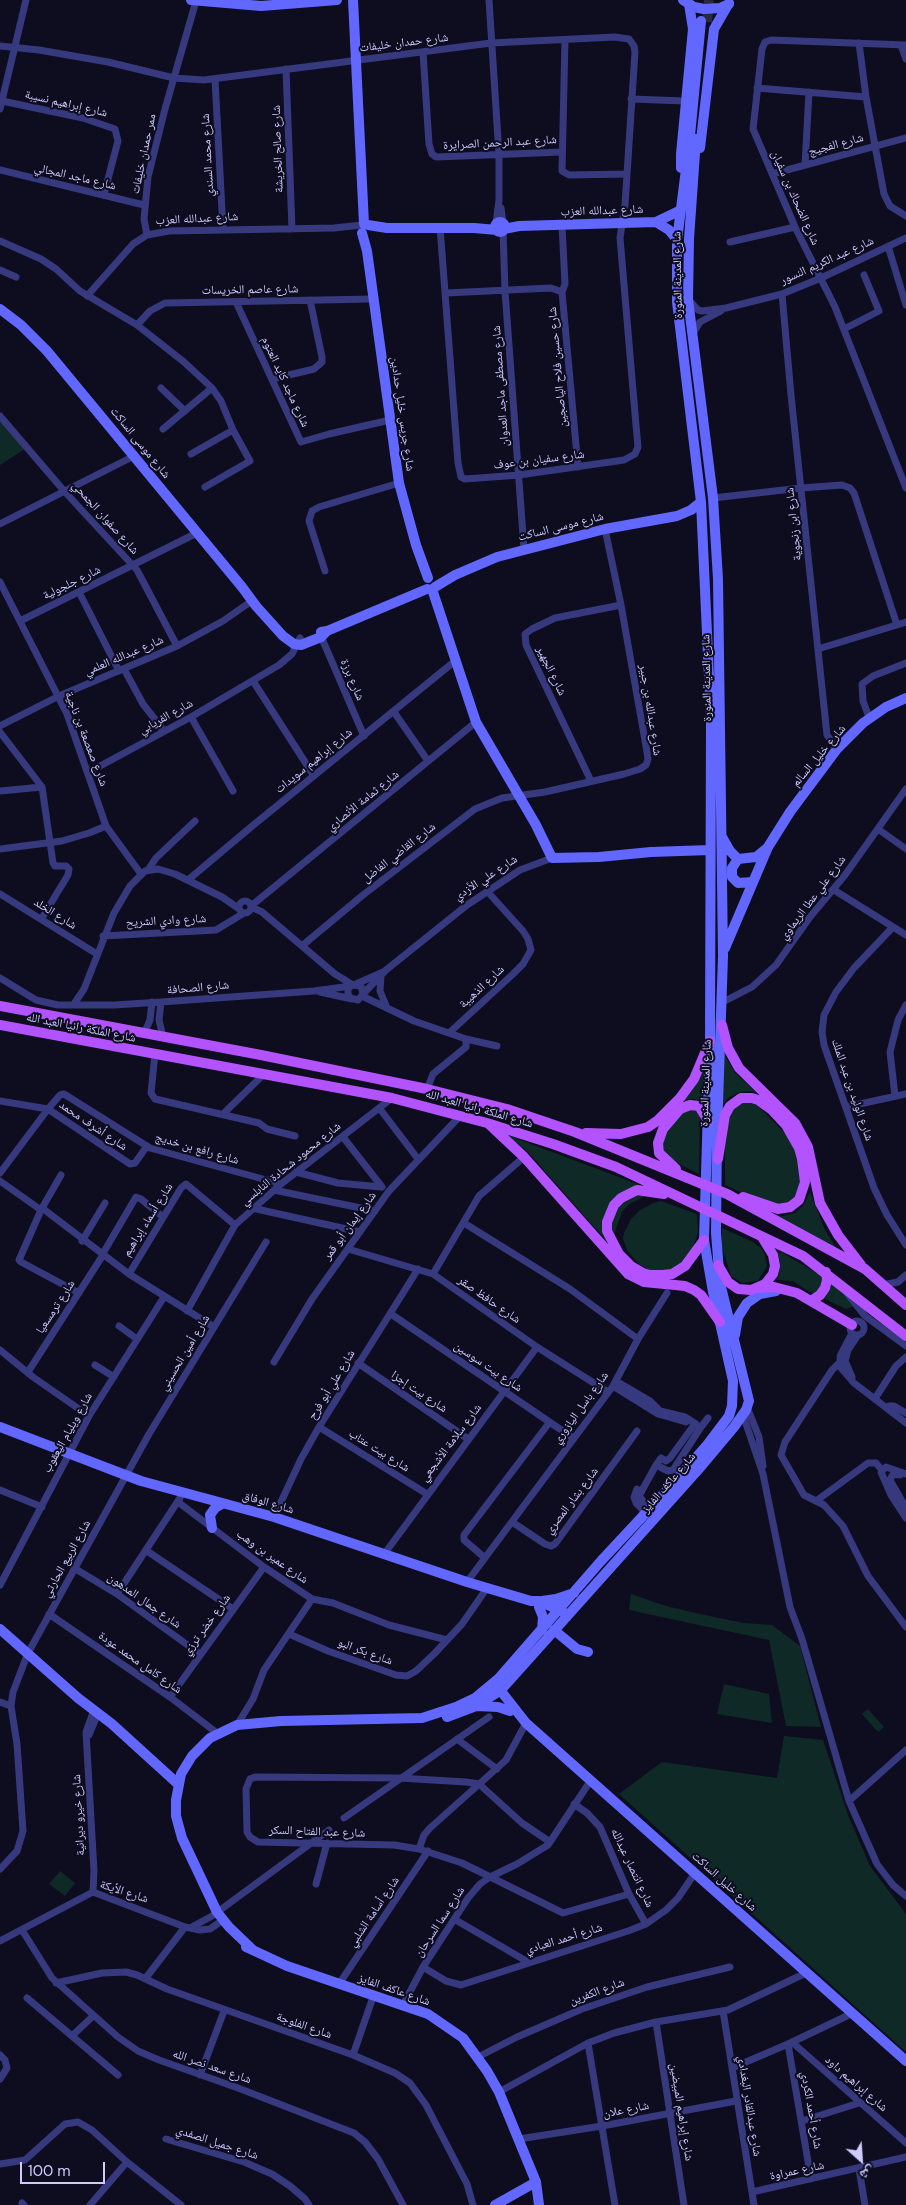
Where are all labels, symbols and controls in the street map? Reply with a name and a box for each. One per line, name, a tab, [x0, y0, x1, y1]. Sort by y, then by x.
street label: شارع حمدان خليفات	[359, 30, 449, 56]
street label: شارع إبراهيم نسيبة	[23, 88, 109, 120]
street label: شارع صالح الخريشة	[269, 105, 287, 193]
street label: ممر حمدان خليفات	[128, 113, 160, 195]
street label: شارع محمد السندي	[199, 113, 217, 197]
street label: شارع الفجيج	[807, 131, 865, 159]
street label: شارع عبد الرحمن الصرايرة	[443, 133, 557, 153]
street label: شارع الضحاك بن سفيان	[768, 148, 822, 248]
street label: شارع ماجد المجالي	[33, 161, 117, 193]
street label: شارع عبدالله العزب	[560, 202, 644, 220]
street label: شارع عبدالله العزب	[155, 210, 239, 228]
street label: شارع المدينة المنورة	[670, 231, 686, 319]
street label: شارع عبد الكريم النسور	[778, 234, 876, 288]
street label: شارع عاصم الخريسات	[202, 282, 298, 298]
street label: شارع حسين فلاح الياصجين	[546, 306, 570, 428]
street label: شارع مصطفى ماجد العدوان	[490, 325, 512, 447]
street label: شارع ماجد كايد العتوم	[258, 334, 312, 430]
street label: شارع جريس خليل حدادين	[387, 356, 417, 472]
street label: شارع موسى الساكت	[107, 404, 173, 482]
street label: شارع سفيان بن عوف	[493, 447, 585, 473]
street label: شارع صفوان الجمحي	[68, 478, 142, 558]
street label: شارع ابن زنجوية	[783, 487, 805, 561]
street label: شارع موسى الساكت	[517, 509, 605, 545]
street label: شارع جلجولية	[41, 563, 103, 603]
street label: شارع عبدالله العلمي	[82, 633, 166, 679]
street label: شارع المدينة المنورة	[699, 634, 715, 722]
street label: شارع الجهير	[533, 644, 569, 698]
street label: شارع برزة	[337, 657, 367, 703]
street label: شارع عبدالله بن جبير	[636, 663, 664, 757]
street label: شارع صعصعة بن ناجية	[61, 689, 111, 789]
street label: شارع الفريابي	[136, 696, 196, 738]
street label: شارع خليل السالم	[789, 722, 849, 790]
street label: شارع إبراهيم سويدات	[272, 725, 356, 797]
street label: شارع ثمامة الأنصاري	[324, 767, 402, 835]
street label: شارع القاضي الفاضل	[359, 820, 439, 886]
street label: شارع علي الأزدي	[452, 852, 520, 904]
street label: شارع علي عطا الريماوي	[777, 853, 849, 943]
street label: شارع الخلد	[31, 895, 79, 933]
street label: شارع وادي الشريح	[125, 912, 207, 930]
street label: شارع الذهيبة	[456, 962, 508, 1012]
street label: شارع الصحافة	[166, 978, 230, 998]
street label: شارع الملكة رانيا العبد الله	[25, 1010, 137, 1046]
street label: شارع الوليد بن عبد الملك	[828, 1037, 876, 1143]
street label: شارع المدينة المنورة	[697, 1039, 715, 1127]
street label: شارع الملكة رانيا العبد الله	[424, 1087, 534, 1131]
street label: شارع أشرف محمد	[56, 1098, 130, 1154]
street label: شارع محمود شحادة النابلسي	[238, 1119, 344, 1209]
street label: شارع رافع بن خديج	[153, 1130, 241, 1168]
street label: شارع أسماء إبراهيم	[120, 1181, 176, 1259]
street label: شارع إيمان أبو قمر	[320, 1189, 380, 1263]
street label: شارع حافظ صقر	[455, 1273, 523, 1327]
street label: شارع ترمسعيا	[33, 1278, 79, 1336]
street label: شارع أمين الحسيني	[157, 1312, 213, 1394]
street label: شارع بيت سوسين	[451, 1339, 525, 1395]
street label: شارع علي أبو فرح	[306, 1347, 358, 1423]
street label: شارع بيت إجزا	[388, 1368, 450, 1416]
street label: شارع باسل اليازوري	[550, 1369, 612, 1447]
street label: شارع ويليام اليعقوب	[40, 1390, 96, 1476]
street label: شارع سلامة الأشجعي	[417, 1401, 485, 1485]
street label: شارع بيت عتاب	[346, 1427, 412, 1475]
street label: شارع عاكف الفايز	[639, 1450, 699, 1516]
street label: شارع بشار المصري	[542, 1465, 602, 1537]
street label: شارع الوفاق	[241, 1489, 295, 1517]
street label: شارع الربيع الحارثي	[40, 1518, 94, 1600]
street label: شارع عمير بن وهب	[233, 1527, 311, 1587]
street label: شارع جمال المدهون	[104, 1570, 184, 1632]
street label: شارع خضر ترزي	[180, 1592, 234, 1658]
street label: شارع كامل محمد عودة	[95, 1629, 185, 1697]
street label: شارع بكر البو	[336, 1635, 394, 1669]
street label: شارع خيرو ديرانية	[70, 1774, 88, 1856]
street label: شارع عبد الفتاح السكر	[269, 1823, 365, 1841]
street label: شارع انتصار عبدالله	[607, 1826, 657, 1910]
street label: شارع خليل الساكت	[689, 1849, 759, 1915]
street label: شارع أسامة الشلبي	[345, 1874, 403, 1950]
street label: شارع الأيكة	[98, 1877, 150, 1907]
street label: شارع سما السرحان	[412, 1884, 468, 1960]
street label: شارع أحمد العبادي	[524, 1920, 604, 1958]
street label: شارع عاكف الفايز	[356, 1971, 432, 2009]
street label: شارع الكفرين	[568, 1975, 626, 2009]
street label: شارع الفلوجة	[274, 2010, 334, 2042]
street label: شارع سعد نصر الله	[171, 2047, 253, 2087]
street label: شارع إبراهيم داود	[822, 2053, 890, 2115]
street label: شارع عبدالقادر البغدادي	[734, 2055, 764, 2157]
street label: شارع إبراهيم المبيضين	[666, 2062, 696, 2162]
street label: شارع أحمد الكردي	[797, 2070, 825, 2150]
street label: شارع علان	[602, 2099, 650, 2121]
street label: شارع جميل الصفدي	[174, 2123, 260, 2163]
north arrow	[836, 2135, 886, 2185]
scale bar	[22, 2152, 108, 2184]
street label: شارع عمراوة	[768, 2158, 826, 2184]
text: 100 m	[28, 2161, 71, 2181]
text: ش	[857, 2162, 878, 2185]

